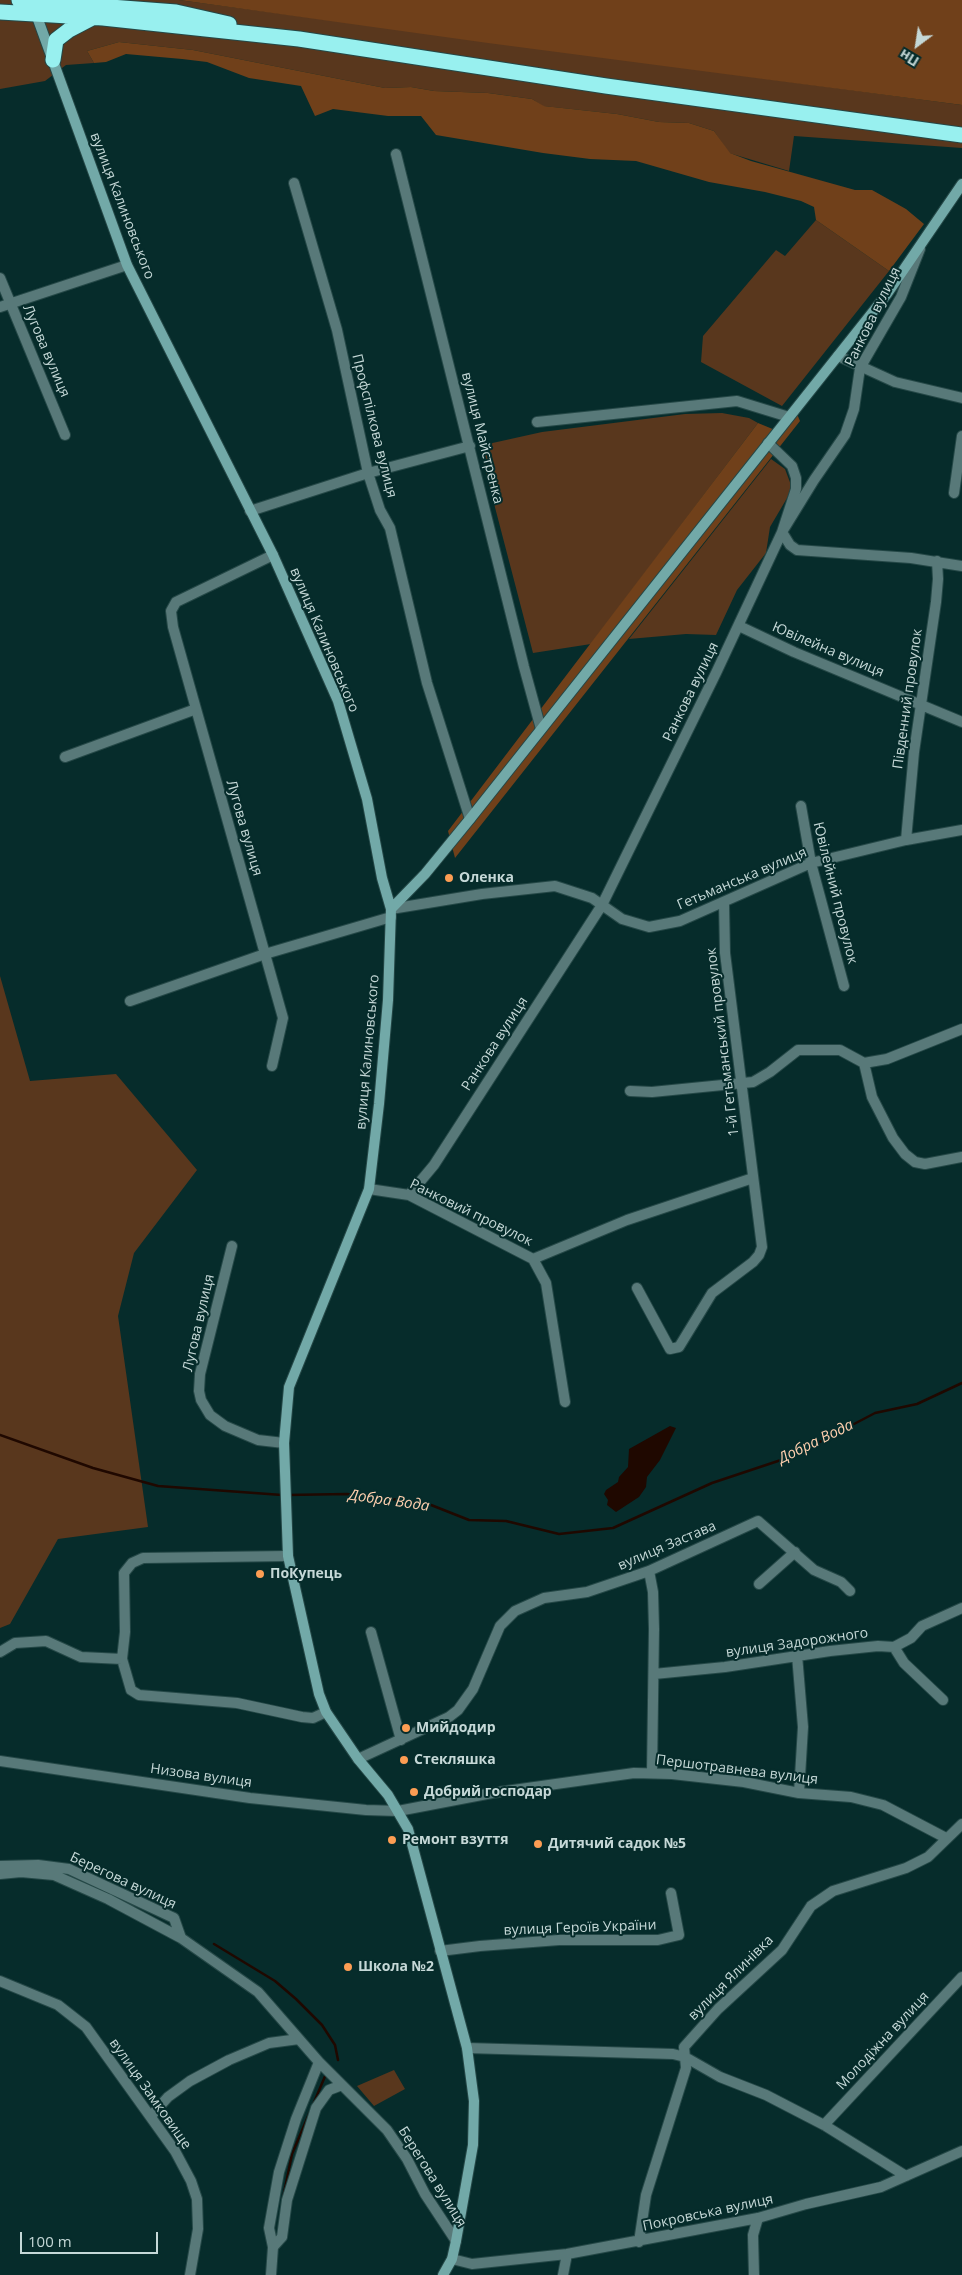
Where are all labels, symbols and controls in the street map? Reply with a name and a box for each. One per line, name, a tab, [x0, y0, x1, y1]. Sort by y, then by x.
north arrow	[892, 20, 942, 70]
text: Пн	[896, 45, 922, 72]
street label: вулиця Калиновського	[86, 130, 158, 282]
street label: Ранкова вулиця	[842, 264, 904, 370]
street label: Лугова вулиця	[19, 302, 73, 400]
street label: Профспілкова вулиця	[348, 352, 400, 500]
street label: вулиця Майстренка	[458, 370, 506, 506]
street label: вулиця Калиновського	[286, 565, 362, 715]
street label: Ювілейна вулиця	[770, 619, 886, 681]
street label: Південний провулок	[890, 628, 926, 770]
street label: Ранкова вулиця	[660, 639, 722, 745]
street label: Лугова вулиця	[222, 778, 266, 878]
street label: Ювілейний провулок	[809, 820, 861, 966]
street label: Гетьманська вулиця	[675, 844, 809, 914]
place label: Оленка	[459, 870, 514, 886]
marker: Оленка	[443, 872, 455, 884]
street label: 1-й Гетьманський провулок	[703, 947, 743, 1137]
street label: вулиця Калиновського	[353, 974, 383, 1130]
street label: Ранкова вулиця	[458, 994, 532, 1094]
street label: Ранковий провулок	[407, 1176, 535, 1250]
street label: Лугова вулиця	[180, 1273, 218, 1373]
water label: Добра Вода	[775, 1416, 857, 1468]
water label: Добра Вода	[347, 1486, 431, 1516]
street label: вулиця Застава	[615, 1518, 719, 1574]
place label: ПоКупець	[270, 1566, 342, 1582]
marker: ПоКупець	[254, 1568, 266, 1580]
street label: вулиця Задорожного	[725, 1625, 869, 1661]
place label: Мийдодир	[416, 1720, 496, 1736]
marker: Мийдодир	[400, 1722, 412, 1734]
place label: Стекляшка	[414, 1752, 496, 1768]
street label: Першотравнева вулиця	[655, 1752, 819, 1788]
marker: Стекляшка	[398, 1754, 410, 1766]
street label: Низова вулиця	[149, 1761, 253, 1791]
place label: Добрий господар	[424, 1784, 552, 1800]
marker: Добрий господар	[408, 1786, 420, 1798]
place label: Ремонт взуття	[402, 1832, 509, 1848]
marker: Ремонт взуття	[386, 1834, 398, 1846]
place label: Дитячий садок №5	[548, 1836, 686, 1852]
marker: Дитячий садок №5	[532, 1838, 544, 1850]
street label: Берегова вулиця	[67, 1849, 179, 1913]
street label: вулиця Героїв України	[503, 1917, 657, 1939]
street label: вулиця Ялинівка	[685, 1932, 777, 2024]
place label: Школа №2	[358, 1959, 434, 1975]
marker: Школа №2	[342, 1961, 354, 1973]
street label: Молодіжна вулиця	[833, 1988, 933, 2094]
street label: вулиця Замковище	[105, 2035, 195, 2153]
street label: Берегова вулиця	[394, 2124, 470, 2230]
street label: Покровська вулиця	[641, 2191, 775, 2235]
scale bar	[22, 2222, 160, 2254]
text: 100 m	[28, 2231, 72, 2251]

